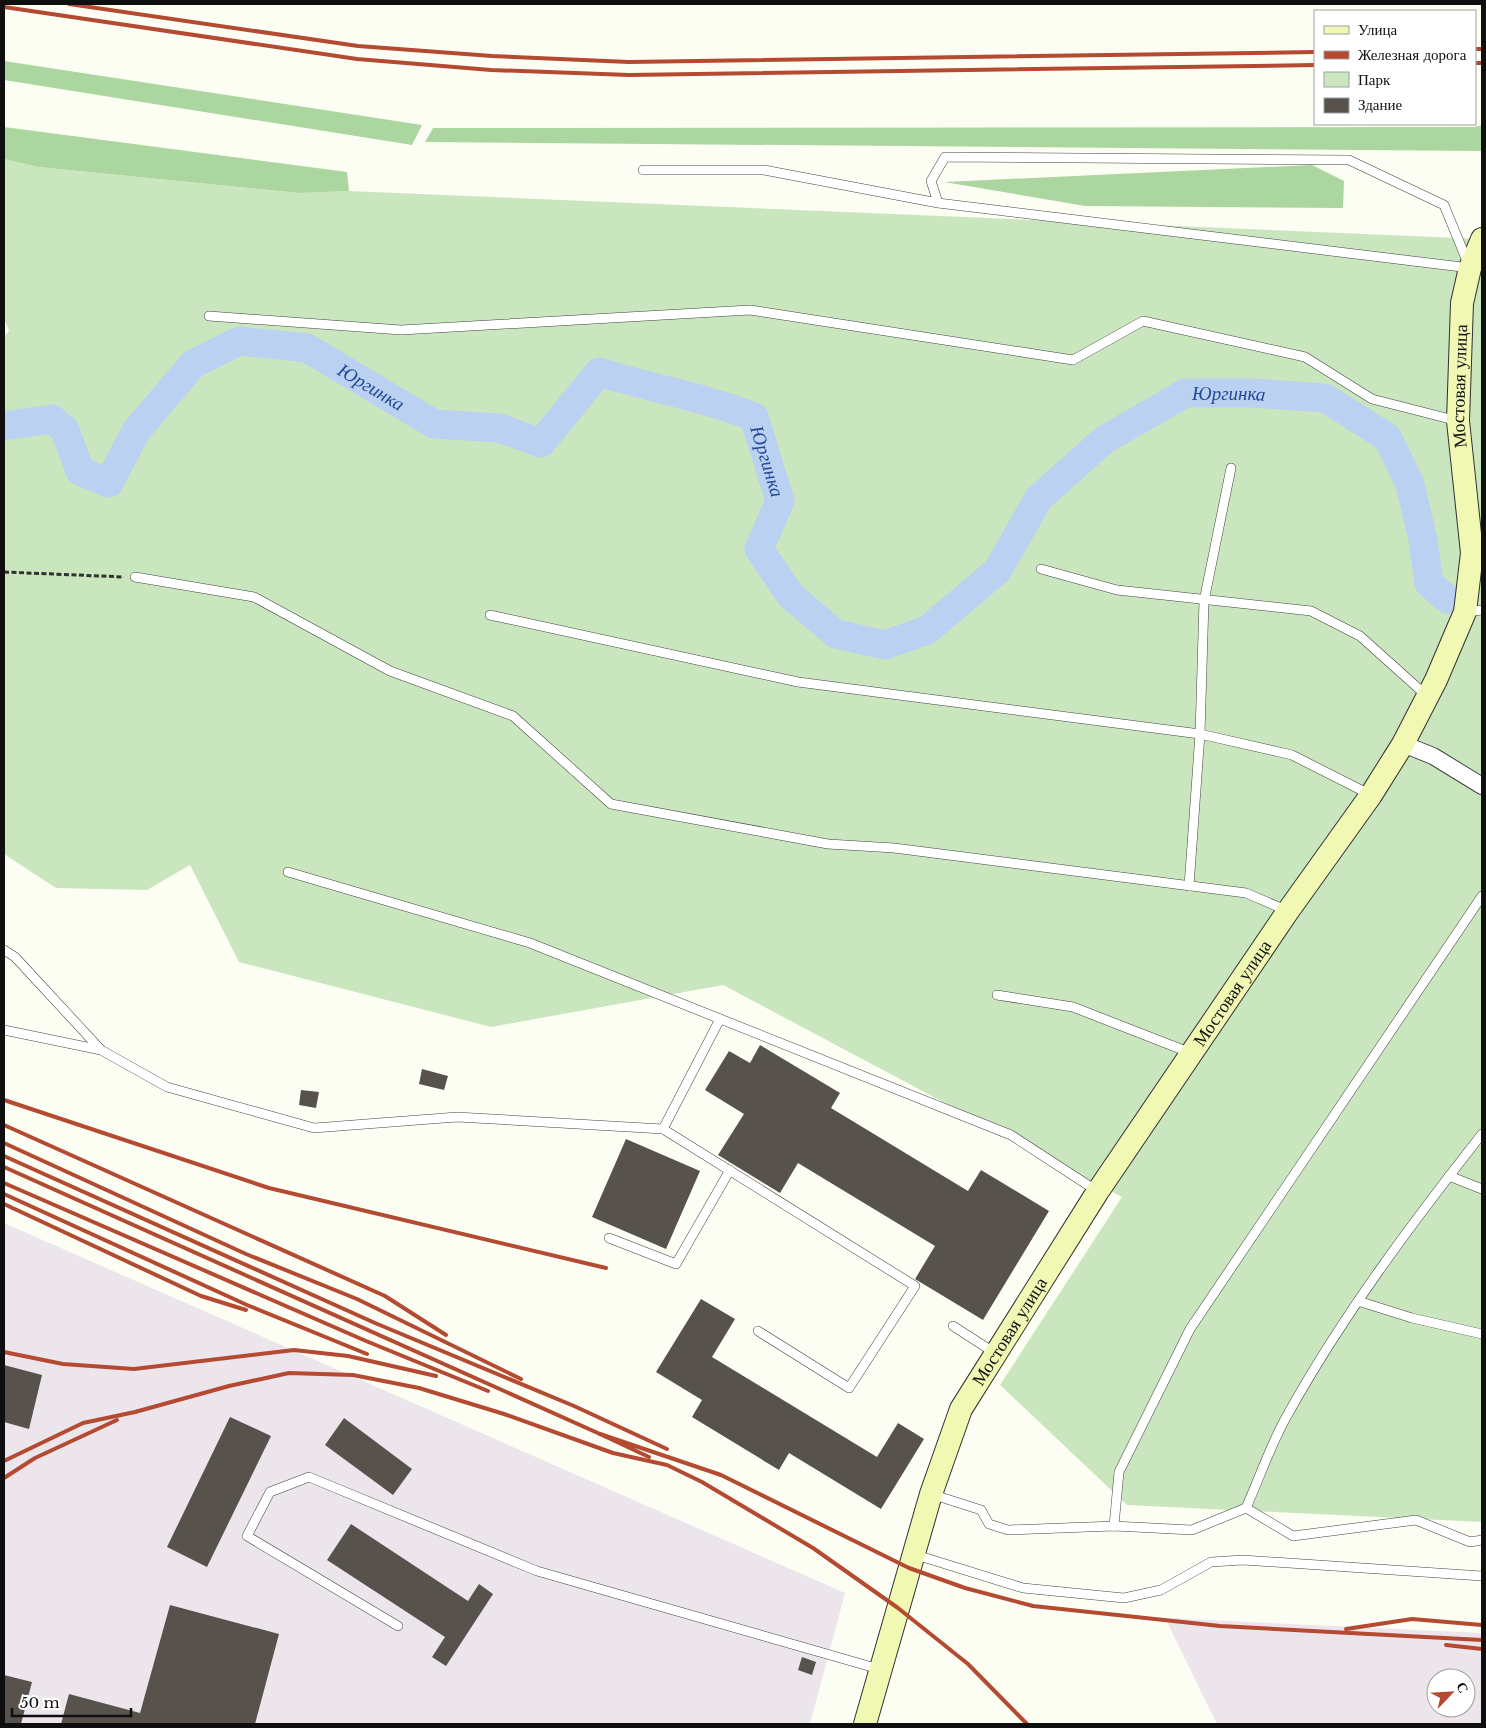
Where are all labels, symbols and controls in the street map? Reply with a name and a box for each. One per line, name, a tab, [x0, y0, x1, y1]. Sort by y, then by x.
legend	[1314, 10, 1476, 125]
text: Улица	[1358, 20, 1397, 39]
text: Железная дорога	[1358, 45, 1467, 64]
text: Парк	[1358, 70, 1391, 89]
text: Здание	[1358, 95, 1402, 114]
street label: Мостовая улица	[1447, 324, 1472, 449]
water label: Юргинка	[333, 358, 409, 416]
water label: Юргинка	[1191, 382, 1266, 406]
water label: Юргинка	[745, 422, 789, 500]
street label: Мостовая улица	[1188, 936, 1276, 1051]
street label: Мостовая улица	[967, 1273, 1052, 1390]
north arrow	[1426, 1668, 1476, 1718]
text: С	[1452, 1679, 1473, 1696]
scale bar	[12, 1686, 131, 1718]
text: 50 m	[20, 1693, 60, 1712]

